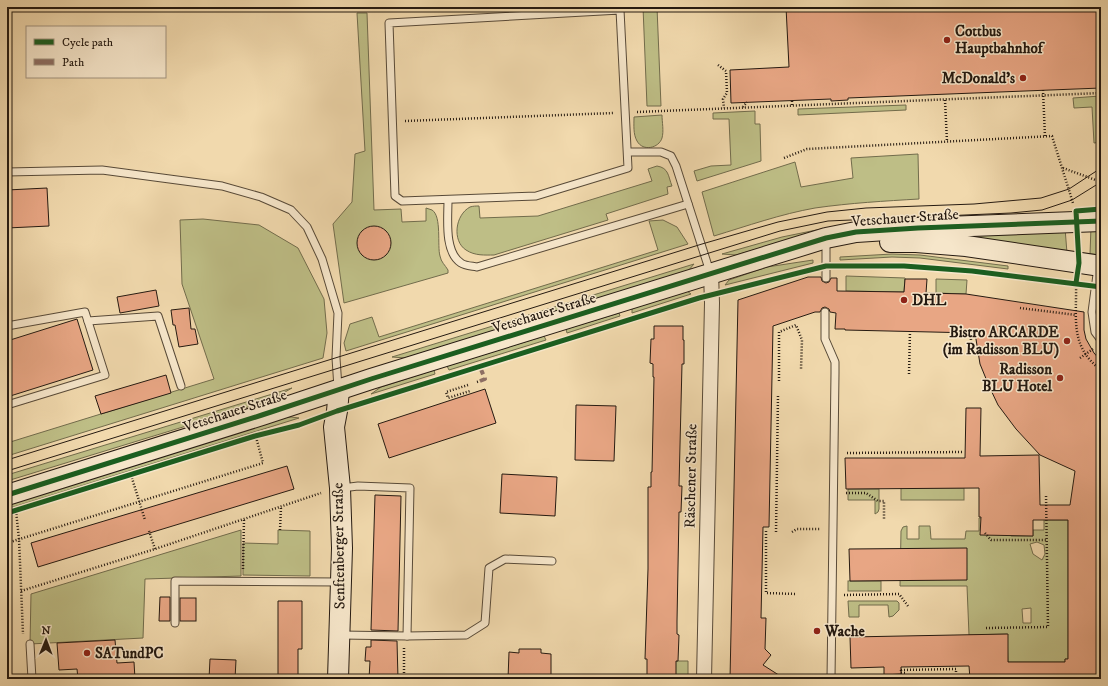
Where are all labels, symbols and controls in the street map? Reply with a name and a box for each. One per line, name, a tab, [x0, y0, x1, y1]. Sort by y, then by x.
place label: Cottbus Hauptbahnhof	[955, 22, 1046, 58]
legend	[26, 26, 166, 78]
text: Cycle path	[62, 35, 114, 50]
marker: Cottbus Hauptbahnhof	[942, 35, 952, 45]
text: Path	[62, 55, 85, 70]
place label: McDonald's	[942, 69, 1015, 88]
marker: McDonald's	[1018, 73, 1028, 83]
street label: Vetschauer Straße	[850, 205, 959, 231]
street label: Vetschauer Straße	[489, 288, 598, 338]
place label: DHL	[912, 291, 947, 310]
marker: DHL	[899, 295, 909, 305]
place label: Bistro ARCARDE (im Radisson BLU)	[943, 323, 1059, 359]
marker: Bistro ARCARDE (im Radisson BLU)	[1062, 336, 1072, 346]
place label: Radisson BLU Hotel	[982, 360, 1052, 396]
marker: Radisson BLU Hotel	[1055, 373, 1065, 383]
street label: Vetschauer Straße	[180, 385, 289, 437]
street label: Räschener Straße	[681, 424, 701, 528]
street label: Senftenberger Straße	[328, 483, 350, 609]
north arrow	[26, 620, 66, 660]
place label: Wache	[824, 622, 865, 641]
text: N	[42, 624, 51, 638]
marker: Wache	[812, 626, 822, 636]
place label: SATundPC	[95, 644, 164, 663]
marker: SATundPC	[82, 648, 92, 658]

